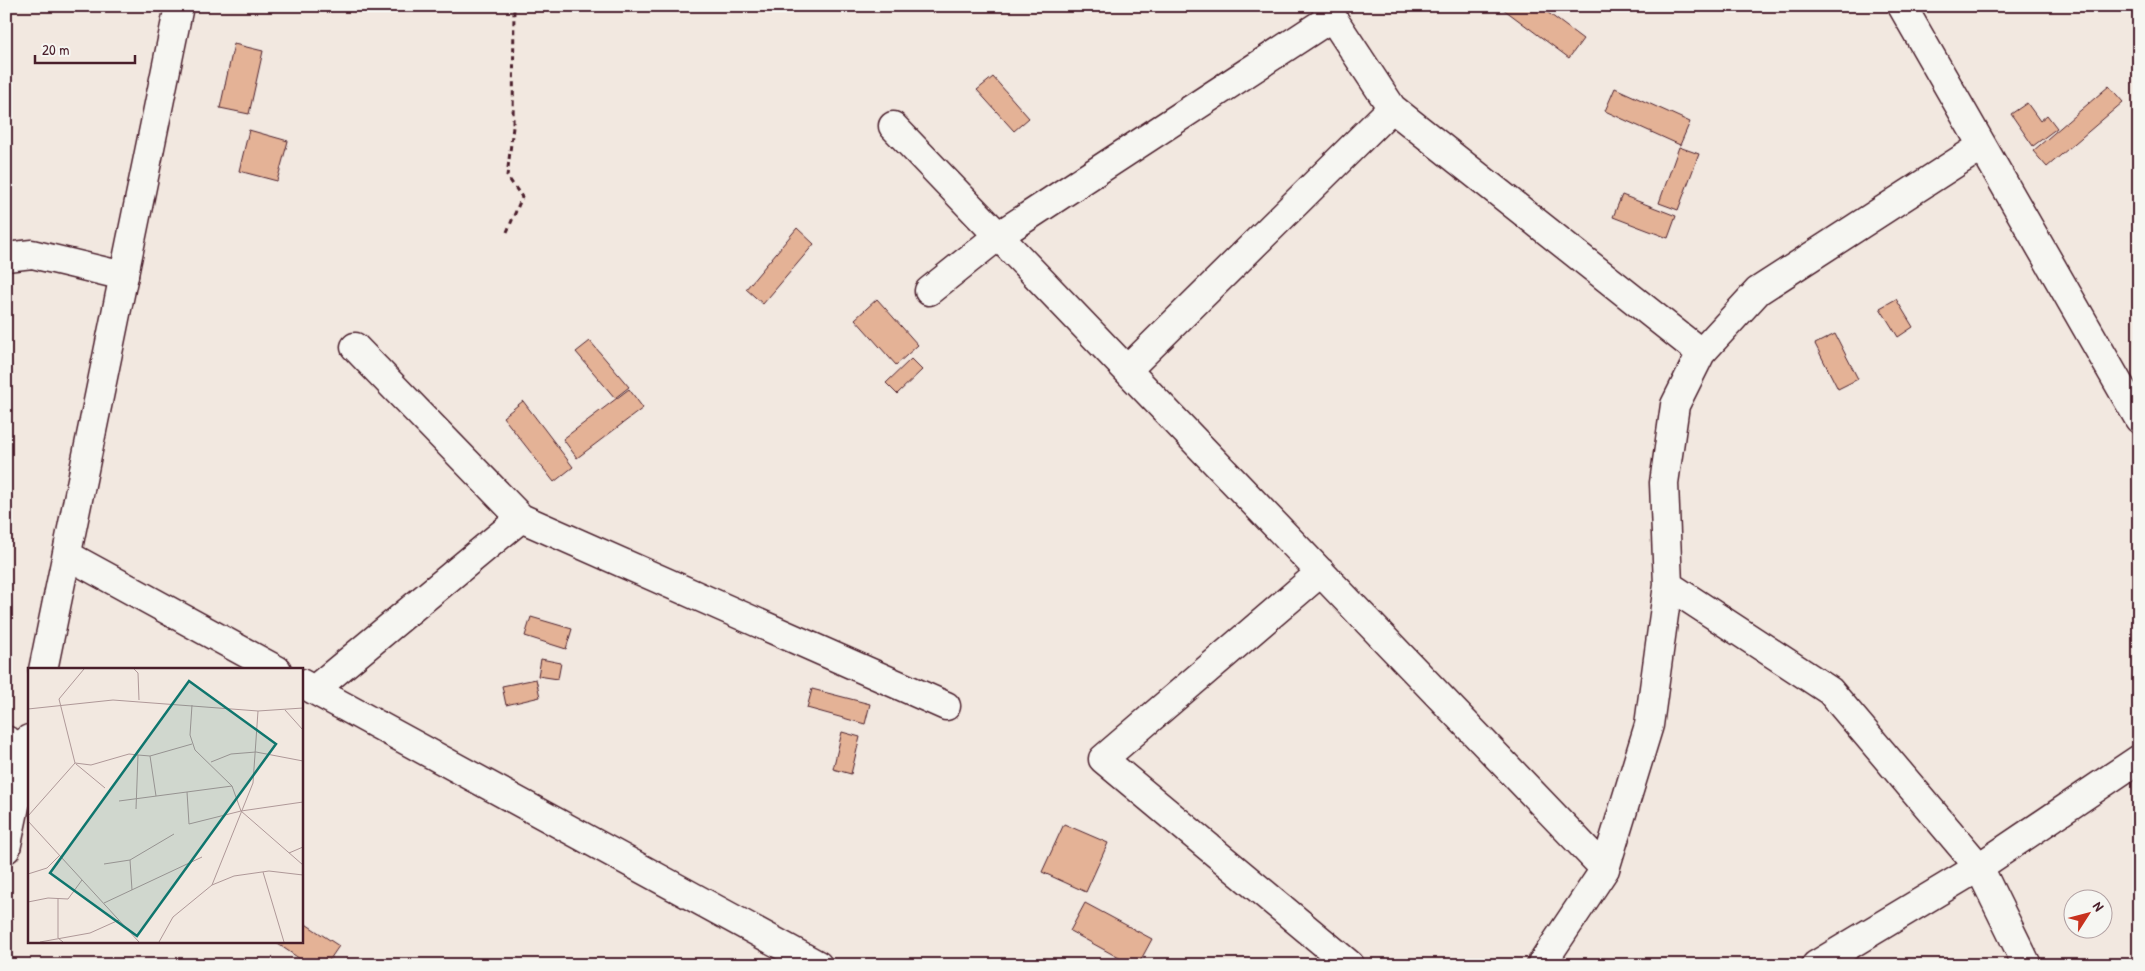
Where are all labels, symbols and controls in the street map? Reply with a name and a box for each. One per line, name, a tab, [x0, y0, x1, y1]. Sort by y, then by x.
scale bar	[35, 32, 135, 64]
text: 20 m	[42, 39, 69, 60]
inset map	[28, 668, 302, 944]
north arrow	[2062, 888, 2112, 938]
text: N	[2089, 897, 2109, 915]

